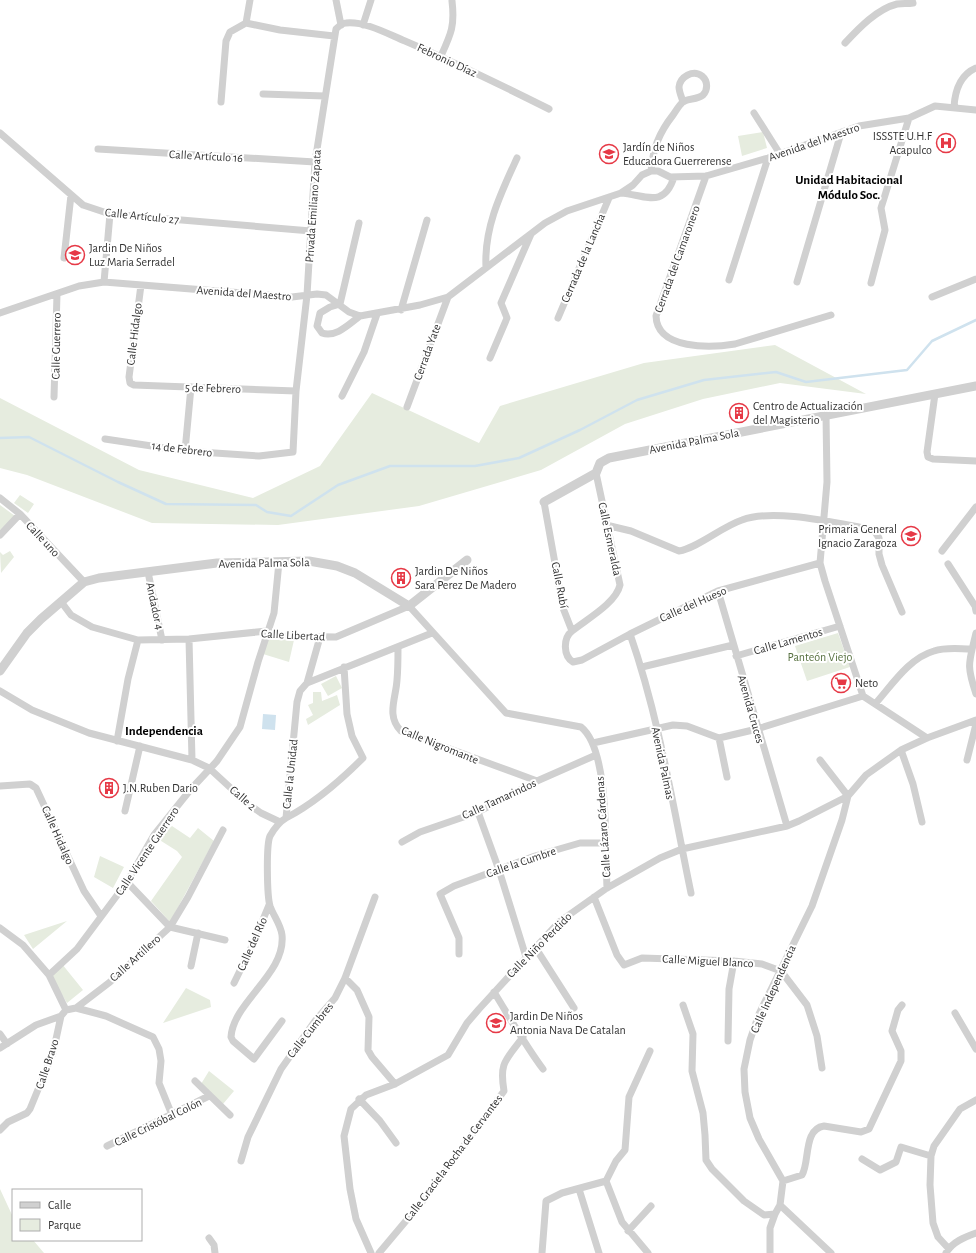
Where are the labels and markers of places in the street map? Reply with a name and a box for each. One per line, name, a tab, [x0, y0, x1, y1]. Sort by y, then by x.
place label: ISSSTE U.H.F Acapulco	[873, 130, 933, 156]
hospital icon: ISSSTE U.H.F Acapulco	[935, 132, 957, 154]
place label: Jardín de Niños Educadora Guerrerense	[623, 141, 732, 167]
school or university icon: Jardín de Niños Educadora Guerrerense	[598, 143, 620, 165]
place label: Jardin De Niños Luz Maria Serradel	[89, 242, 175, 268]
school or university icon: Jardin De Niños Luz Maria Serradel	[64, 244, 86, 266]
place label: Centro de Actualización del Magisterio	[753, 400, 863, 426]
building icon: Centro de Actualización del Magisterio	[728, 402, 750, 424]
place label: Primaria General Ignacio Zaragoza	[818, 523, 897, 549]
school or university icon: Primaria General Ignacio Zaragoza	[900, 525, 922, 547]
place label: Jardin De Niños Sara Perez De Madero	[415, 565, 516, 591]
building icon: Jardin De Niños Sara Perez De Madero	[390, 567, 412, 589]
supermarket icon: Neto	[830, 672, 852, 694]
place label: Neto	[855, 677, 878, 689]
building icon: J.N.Ruben Dario	[98, 777, 120, 799]
place label: J.N.Ruben Dario	[123, 782, 198, 794]
place label: Jardin De Niños Antonia Nava De Catalan	[510, 1010, 626, 1036]
school or university icon: Jardin De Niños Antonia Nava De Catalan	[485, 1012, 507, 1034]

